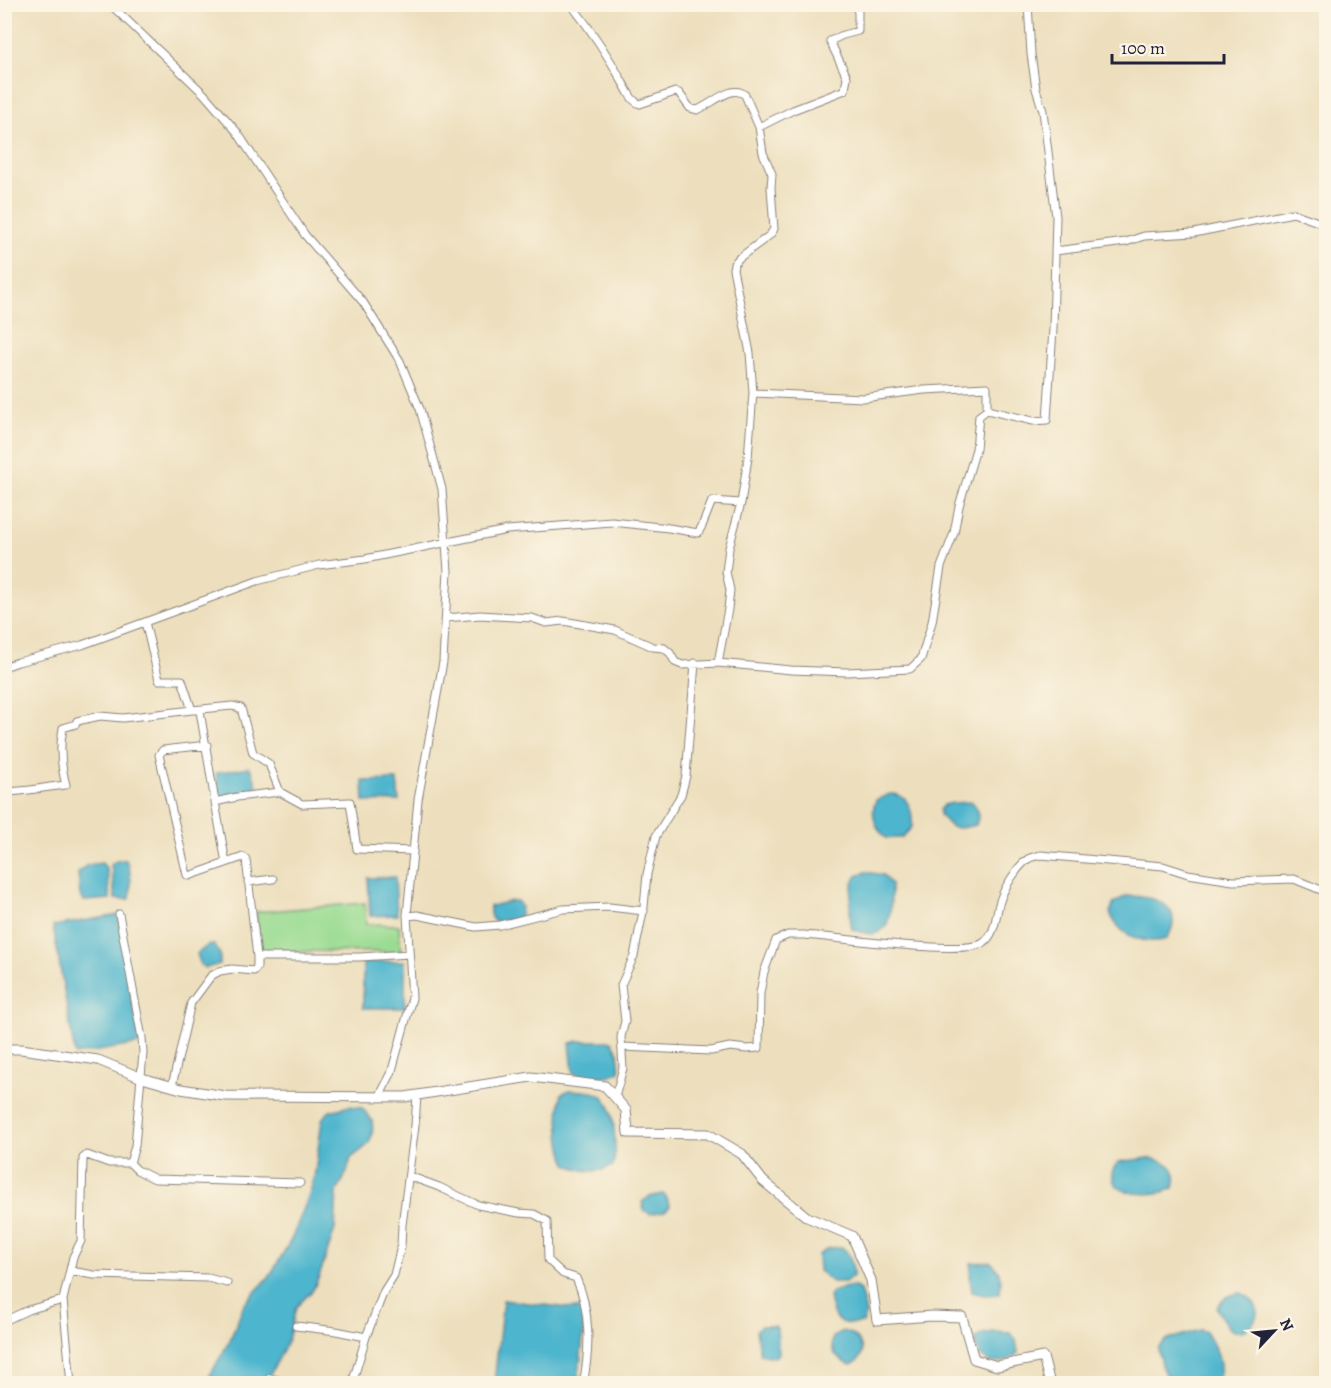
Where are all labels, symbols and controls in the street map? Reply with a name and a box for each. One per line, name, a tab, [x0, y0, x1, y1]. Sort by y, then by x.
scale bar	[1112, 27, 1224, 65]
text: 100 m	[1121, 36, 1165, 60]
north arrow	[1244, 1301, 1304, 1361]
text: N	[1274, 1315, 1299, 1335]

